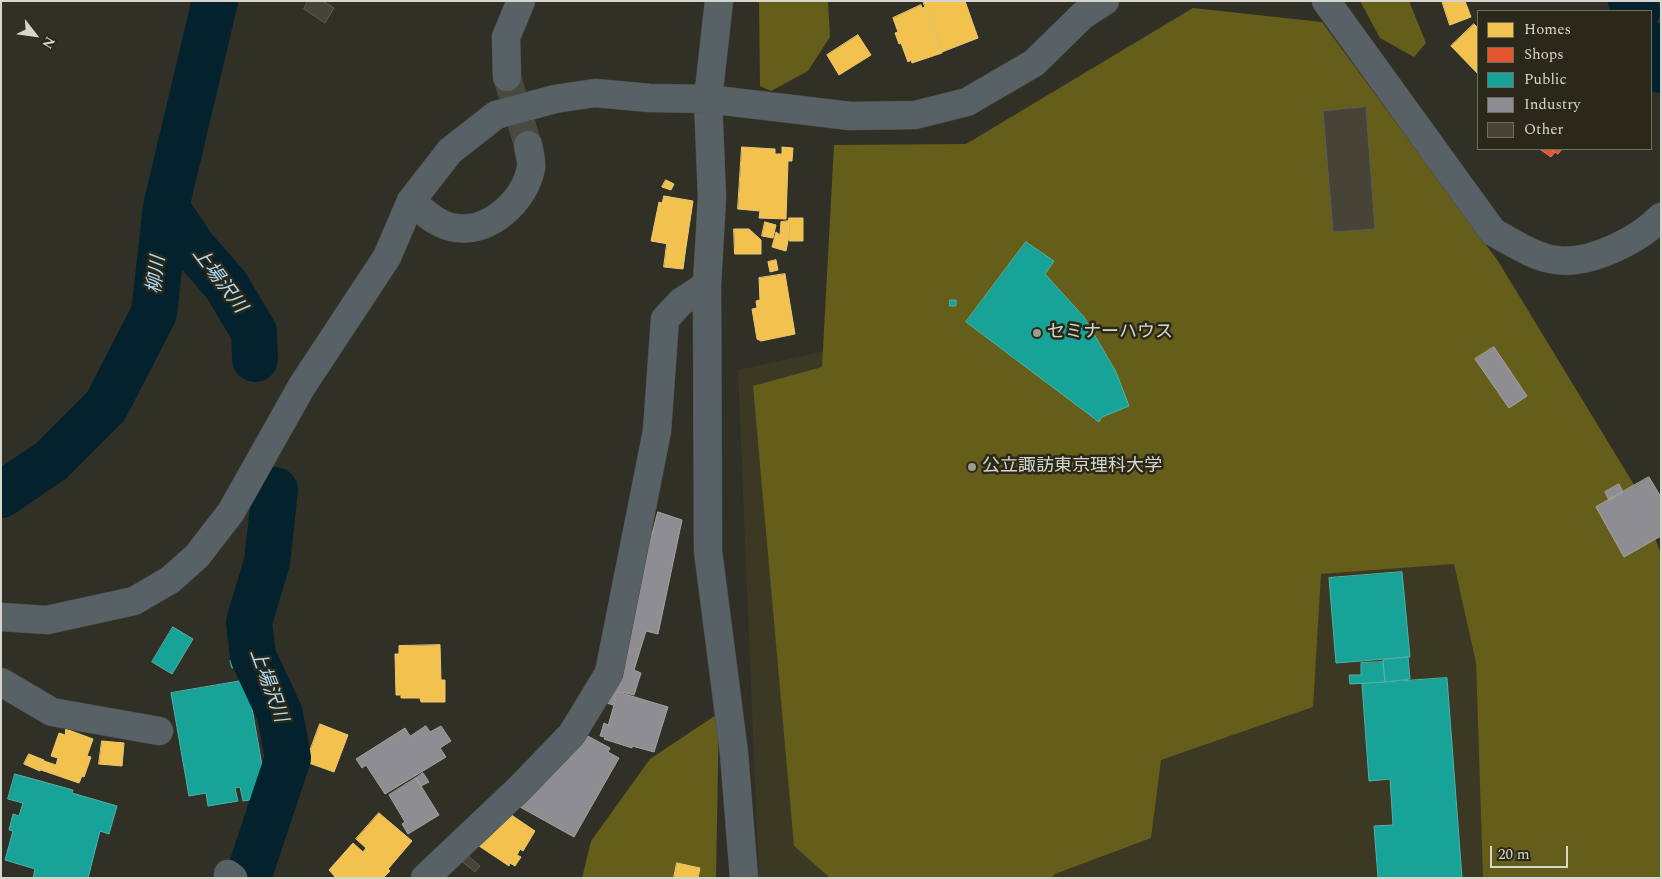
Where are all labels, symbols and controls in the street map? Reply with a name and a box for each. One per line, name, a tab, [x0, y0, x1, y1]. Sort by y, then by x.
north arrow	[10, 10, 60, 60]
legend	[1477, 10, 1652, 150]
text: Homes	[1524, 18, 1571, 41]
text: N	[36, 33, 60, 53]
text: Shops	[1524, 43, 1564, 66]
text: Public	[1524, 68, 1567, 91]
text: Industry	[1524, 93, 1580, 116]
text: Other	[1524, 118, 1563, 141]
water label: 上場沢川	[186, 244, 250, 318]
water label: 柳川	[144, 255, 172, 295]
place label: セミナーハウス	[1047, 322, 1173, 344]
marker: セミナーハウス	[1031, 327, 1043, 339]
place label: 公立諏訪東京理科大学	[982, 456, 1162, 478]
marker: 公立諏訪東京理科大学	[966, 461, 978, 473]
water label: 上場沢川	[243, 646, 291, 726]
scale bar	[1492, 836, 1570, 868]
text: 20 m	[1498, 843, 1530, 866]

